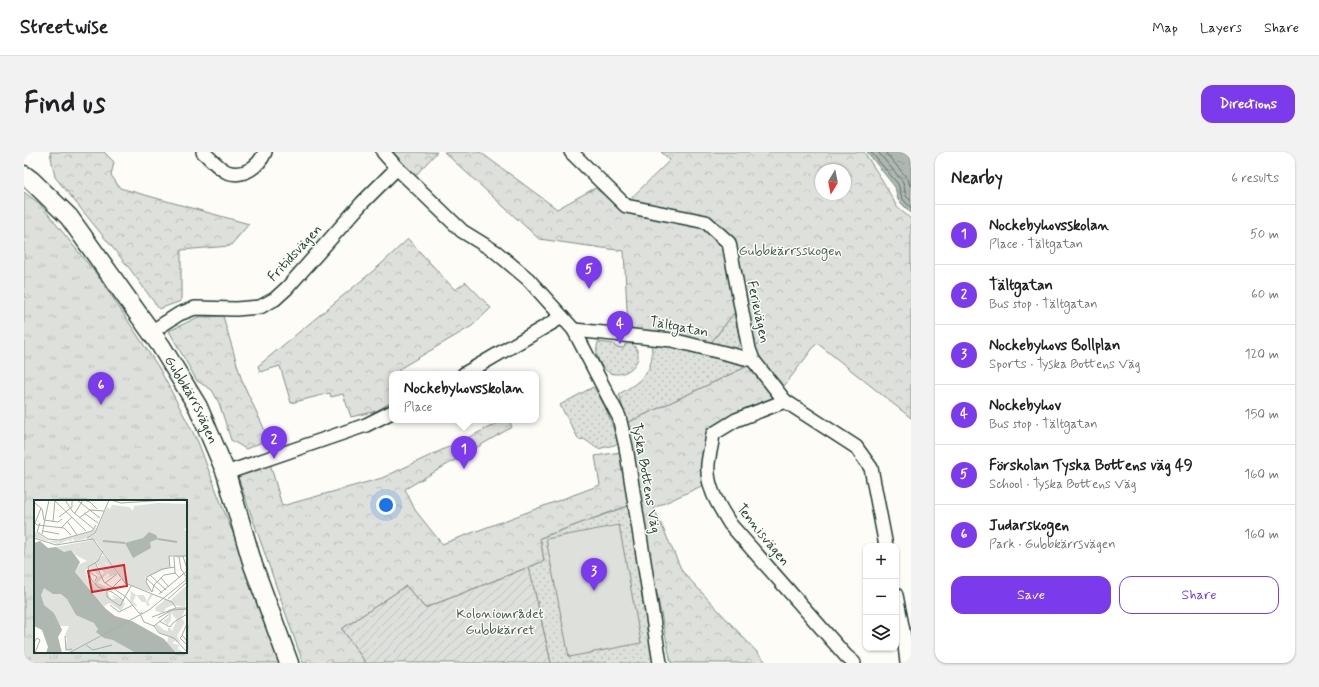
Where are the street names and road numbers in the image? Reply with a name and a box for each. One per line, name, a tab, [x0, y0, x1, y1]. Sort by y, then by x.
street label: Fritidsvägen	[264, 221, 326, 285]
street label: Ferievägen	[743, 279, 773, 345]
street label: Tältgatan	[648, 312, 710, 343]
street label: Gubbkärrsvägen	[160, 352, 222, 447]
street label: Tyska Bottens Väg	[627, 421, 665, 535]
street label: Tennisvägen	[732, 500, 794, 570]

